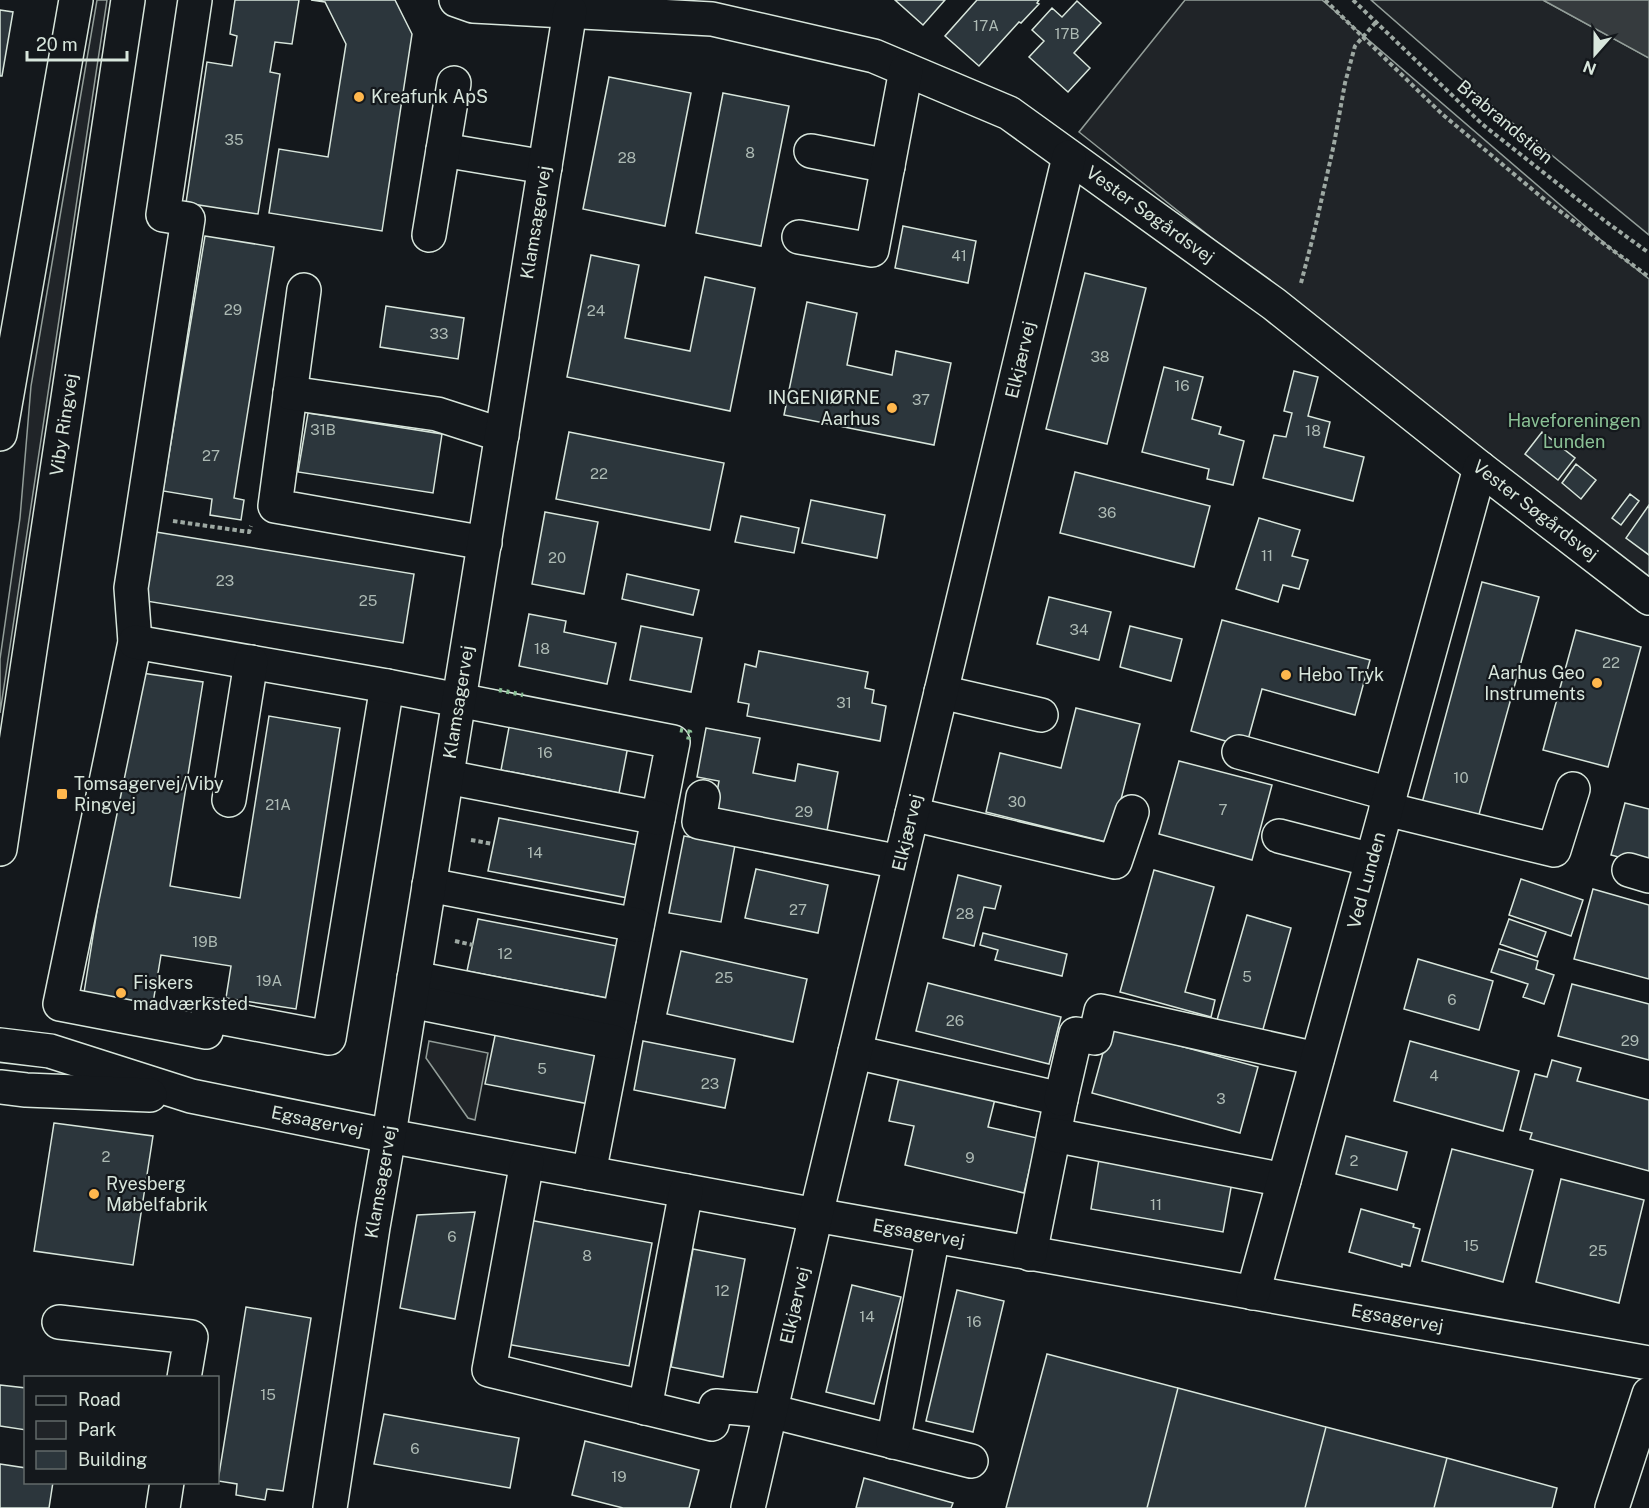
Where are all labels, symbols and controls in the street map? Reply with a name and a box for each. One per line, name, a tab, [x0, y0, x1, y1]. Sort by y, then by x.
house number: 17A	[973, 17, 999, 34]
scale bar	[27, 24, 128, 62]
north arrow	[1565, 24, 1625, 84]
house number: 17B	[1054, 25, 1080, 42]
text: 20 m	[36, 34, 78, 55]
text: N	[1581, 56, 1599, 79]
street label: Brabrandstien	[1453, 76, 1557, 168]
place label: Kreafunk ApS	[371, 86, 488, 107]
marker: Kreafunk ApS	[352, 90, 366, 104]
house number: 35	[224, 131, 244, 148]
house number: 8	[745, 144, 755, 161]
house number: 28	[618, 149, 636, 166]
street label: Vester Søgårdsvej	[1082, 161, 1218, 267]
street label: Klamsagervej	[516, 164, 555, 281]
house number: 41	[951, 247, 967, 264]
house number: 29	[224, 301, 242, 318]
house number: 24	[587, 302, 605, 319]
street label: Elkjærvej	[1001, 319, 1039, 401]
house number: 33	[430, 325, 448, 342]
house number: 38	[1090, 348, 1110, 365]
street label: Viby Ringvej	[45, 372, 82, 477]
house number: 16	[1174, 377, 1190, 394]
place label: INGENIØRNE Aarhus	[768, 387, 880, 429]
house number: 37	[912, 391, 930, 408]
marker: INGENIØRNE Aarhus	[885, 401, 899, 415]
park label: Haveforeningen Lunden	[1507, 410, 1641, 452]
house number: 31B	[310, 421, 336, 438]
house number: 18	[1305, 422, 1321, 439]
house number: 27	[202, 447, 220, 464]
street label: Vester Søgårdsvej	[1469, 455, 1603, 565]
house number: 22	[590, 465, 608, 482]
house number: 36	[1098, 504, 1116, 521]
house number: 11	[1261, 547, 1273, 564]
house number: 20	[548, 549, 566, 566]
house number: 23	[216, 572, 234, 589]
house number: 25	[359, 592, 377, 609]
house number: 34	[1070, 621, 1088, 638]
house number: 18	[534, 640, 550, 657]
street label: Klamsagervej	[439, 644, 478, 760]
house number: 22	[1602, 654, 1620, 671]
place label: Aarhus Geo Instruments	[1484, 662, 1585, 704]
place label: Hebo Tryk	[1298, 664, 1384, 685]
marker: Hebo Tryk	[1279, 668, 1293, 682]
marker: Aarhus Geo Instruments	[1590, 676, 1604, 690]
house number: 31	[836, 694, 852, 711]
house number: 16	[537, 744, 553, 761]
house number: 10	[1453, 769, 1469, 786]
place label: Tomsagervej/Viby Ringvej	[74, 773, 224, 815]
marker: Tomsagervej/Viby Ringvej	[55, 787, 69, 801]
street label: Elkjærvej	[888, 792, 926, 873]
house number: 30	[1008, 793, 1026, 810]
house number: 21A	[265, 796, 291, 813]
house number: 7	[1218, 801, 1228, 818]
house number: 29	[795, 803, 813, 820]
street label: Ved Lunden	[1343, 830, 1389, 931]
house number: 14	[527, 844, 543, 861]
house number: 27	[789, 901, 807, 918]
house number: 28	[956, 905, 974, 922]
house number: 19B	[192, 933, 218, 950]
house number: 12	[497, 945, 513, 962]
house number: 5	[1242, 968, 1252, 985]
house number: 25	[715, 969, 733, 986]
place label: Fiskers madværksted	[133, 972, 248, 1014]
house number: 19A	[256, 972, 282, 989]
marker: Fiskers madværksted	[114, 986, 128, 1000]
house number: 6	[1447, 991, 1457, 1008]
house number: 26	[946, 1012, 964, 1029]
house number: 29	[1621, 1032, 1639, 1049]
house number: 5	[537, 1060, 547, 1077]
house number: 4	[1429, 1067, 1439, 1084]
house number: 23	[701, 1075, 719, 1092]
house number: 3	[1216, 1090, 1226, 1107]
street label: Egsagervej	[269, 1101, 365, 1141]
street label: Klamsagervej	[360, 1124, 400, 1240]
house number: 2	[102, 1148, 111, 1165]
house number: 9	[965, 1149, 975, 1166]
house number: 2	[1350, 1152, 1359, 1169]
place label: Ryesberg Møbelfabrik	[106, 1173, 208, 1215]
marker: Ryesberg Møbelfabrik	[87, 1187, 101, 1201]
house number: 11	[1150, 1196, 1162, 1213]
street label: Egsagervej	[871, 1214, 967, 1251]
house number: 6	[447, 1228, 457, 1245]
house number: 15	[1463, 1237, 1479, 1254]
house number: 25	[1589, 1242, 1607, 1259]
house number: 8	[582, 1247, 592, 1264]
street label: Elkjærvej	[775, 1265, 814, 1346]
house number: 12	[714, 1282, 730, 1299]
street label: Egsagervej	[1350, 1299, 1445, 1336]
house number: 14	[859, 1308, 875, 1325]
house number: 16	[966, 1313, 982, 1330]
legend	[24, 1376, 219, 1484]
house number: 15	[260, 1386, 276, 1403]
text: Road	[78, 1389, 121, 1410]
text: Park	[78, 1419, 116, 1440]
house number: 6	[410, 1440, 420, 1457]
text: Building	[78, 1449, 147, 1470]
house number: 19	[611, 1468, 627, 1485]

